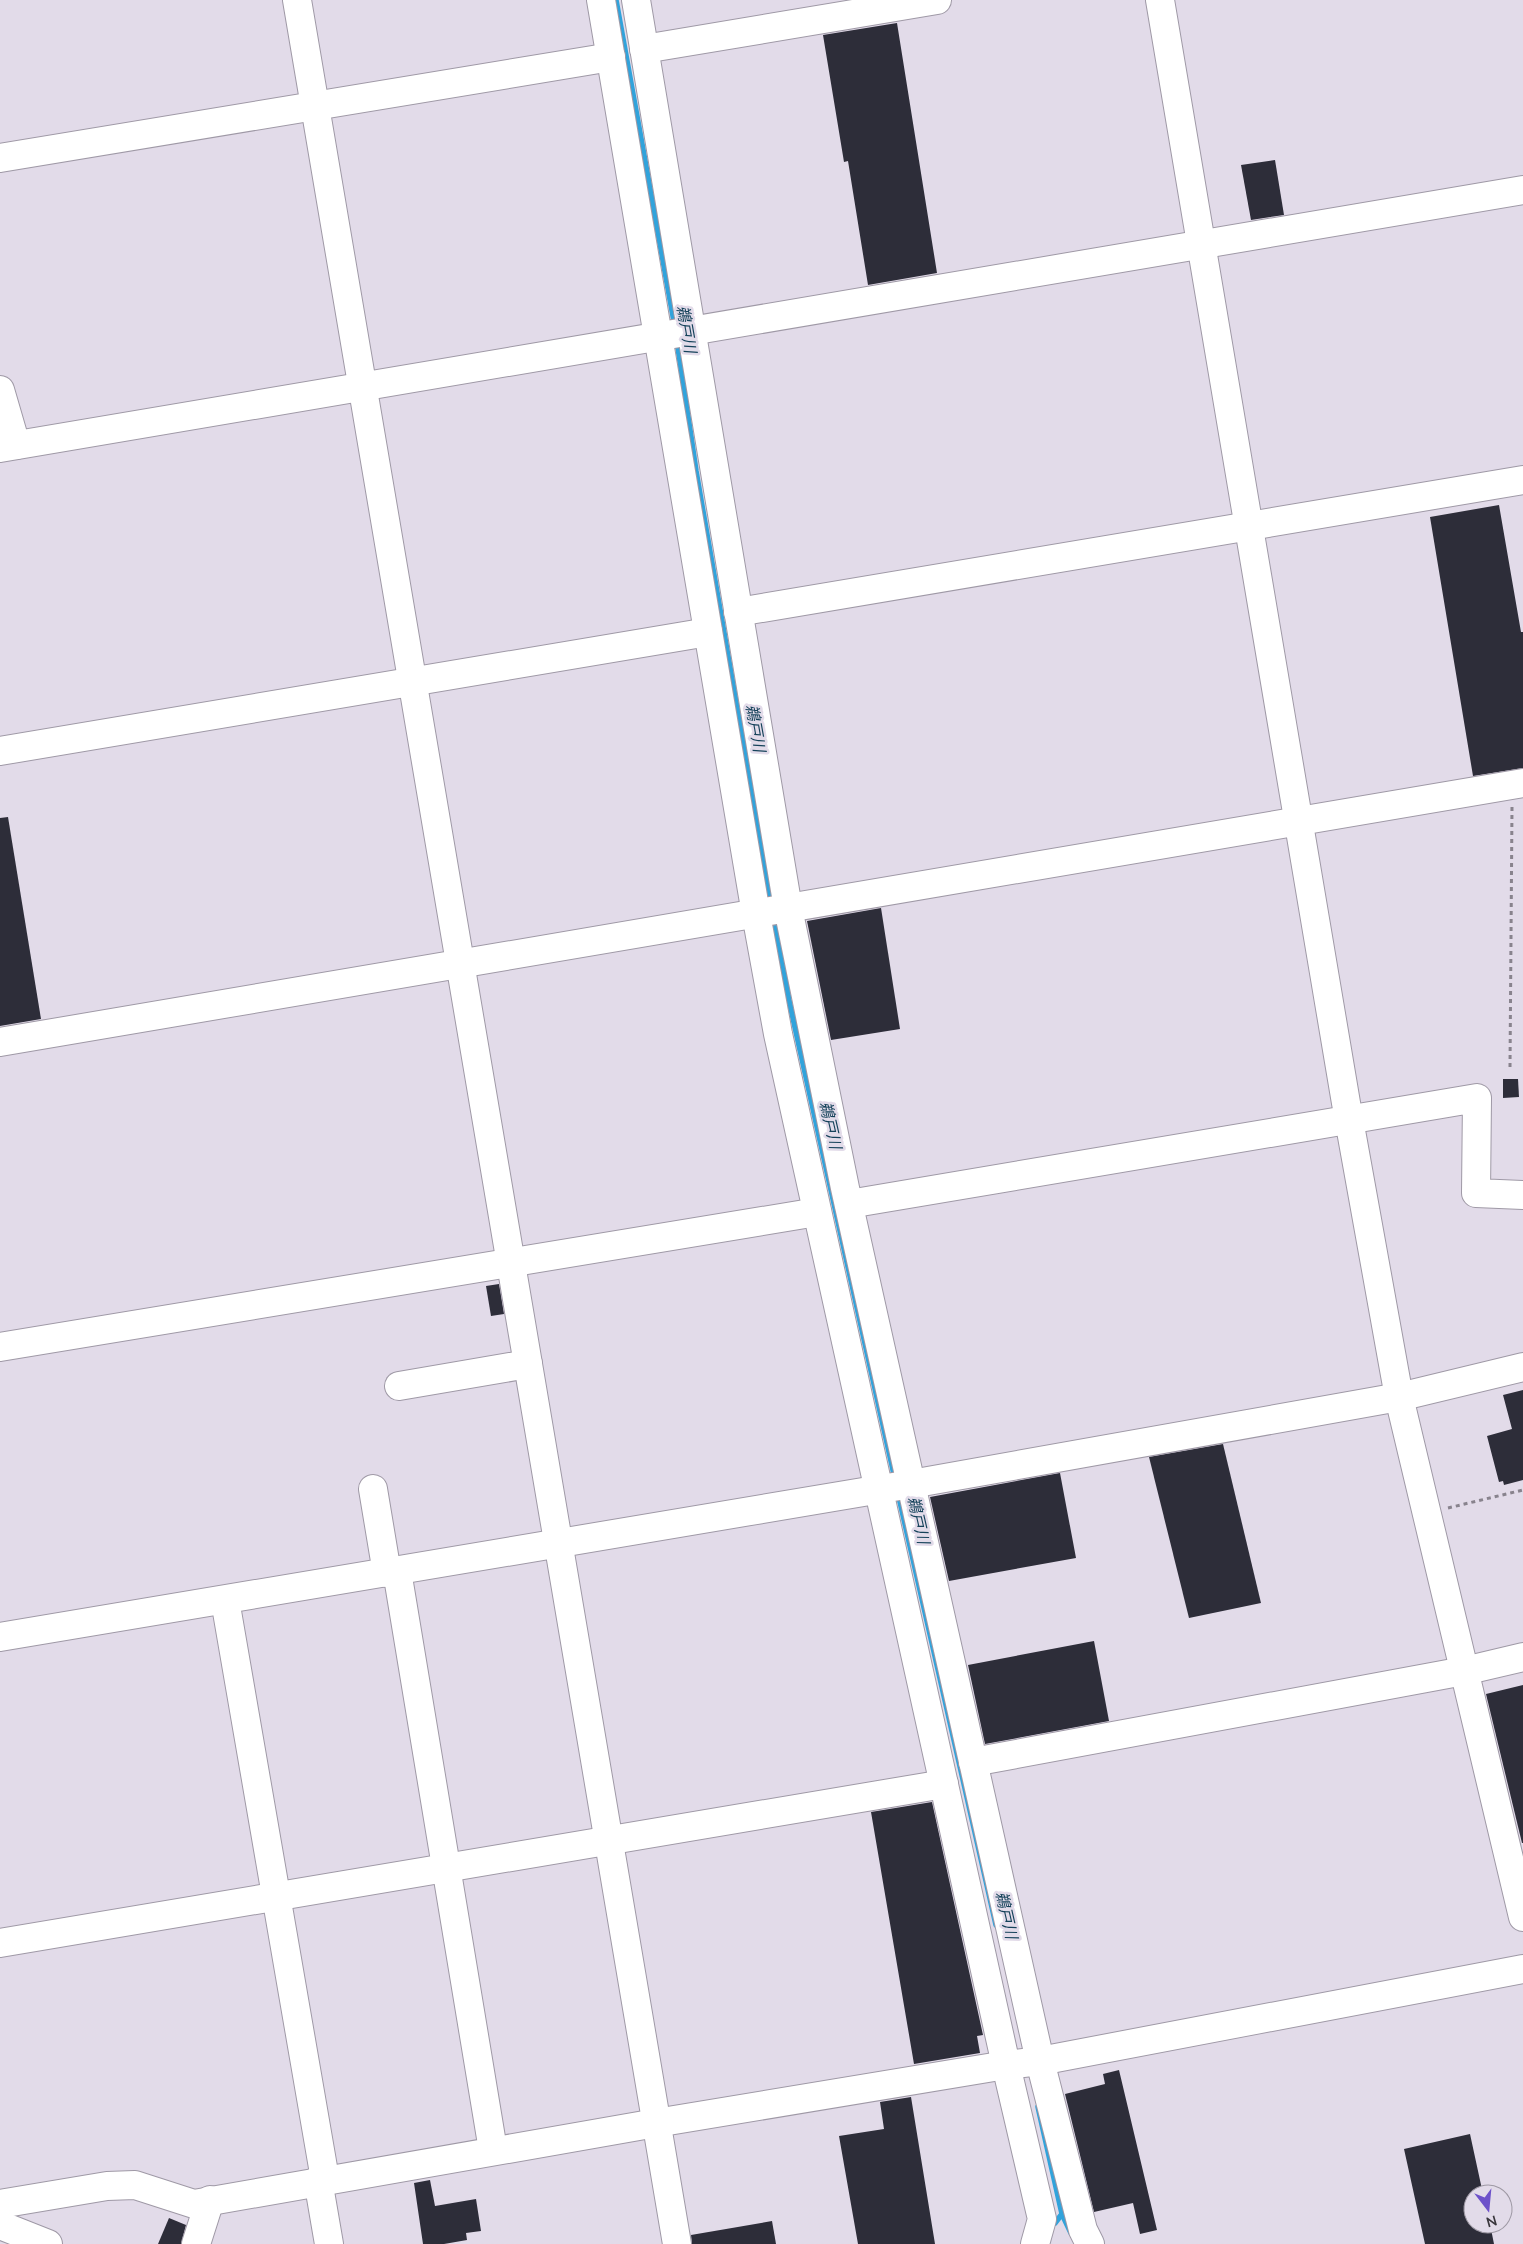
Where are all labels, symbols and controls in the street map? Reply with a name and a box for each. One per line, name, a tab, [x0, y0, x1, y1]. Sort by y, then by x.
water label: 鵜戸川	[671, 304, 701, 357]
water label: 鵜戸川	[740, 703, 770, 756]
water label: 鵜戸川	[814, 1099, 847, 1153]
water label: 鵜戸川	[902, 1494, 935, 1548]
water label: 鵜戸川	[990, 1889, 1023, 1943]
north arrow	[1463, 2184, 1513, 2234]
text: N	[1484, 2210, 1499, 2232]

